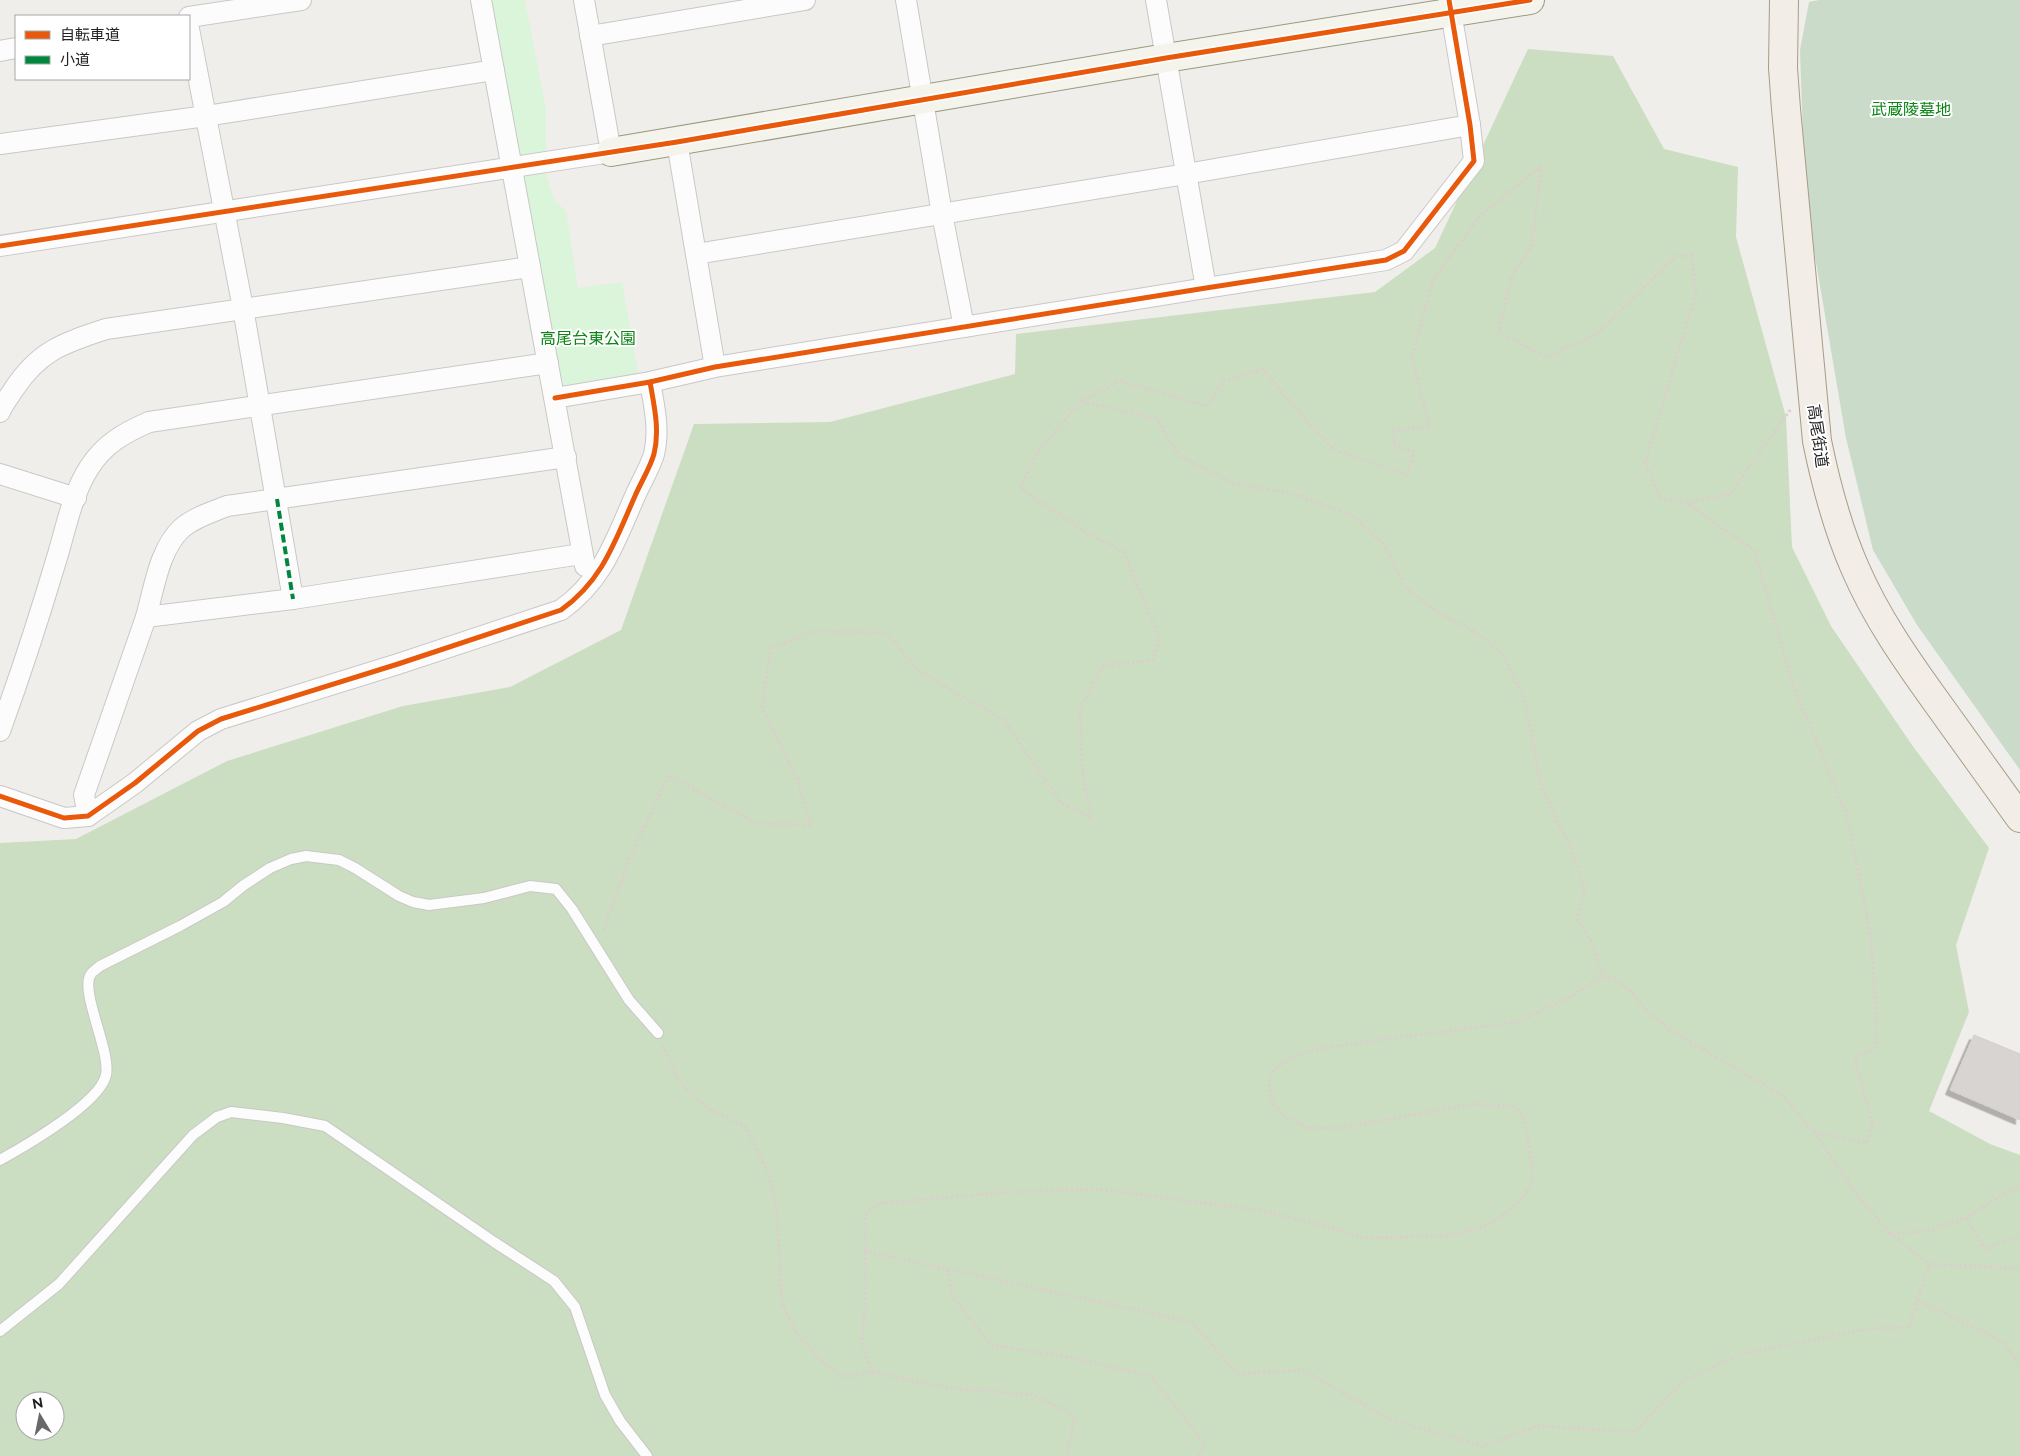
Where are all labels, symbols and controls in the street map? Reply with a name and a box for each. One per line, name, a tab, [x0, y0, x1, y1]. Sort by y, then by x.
legend	[15, 15, 190, 80]
text: 自転車道	[60, 26, 120, 44]
text: 小道	[60, 51, 90, 69]
park label: 武蔵陵墓地	[1871, 100, 1951, 119]
park label: 高尾台東公園	[540, 329, 636, 348]
street label: 高尾街道	[1804, 403, 1832, 469]
north arrow	[15, 1391, 65, 1441]
text: N	[31, 1394, 44, 1412]

